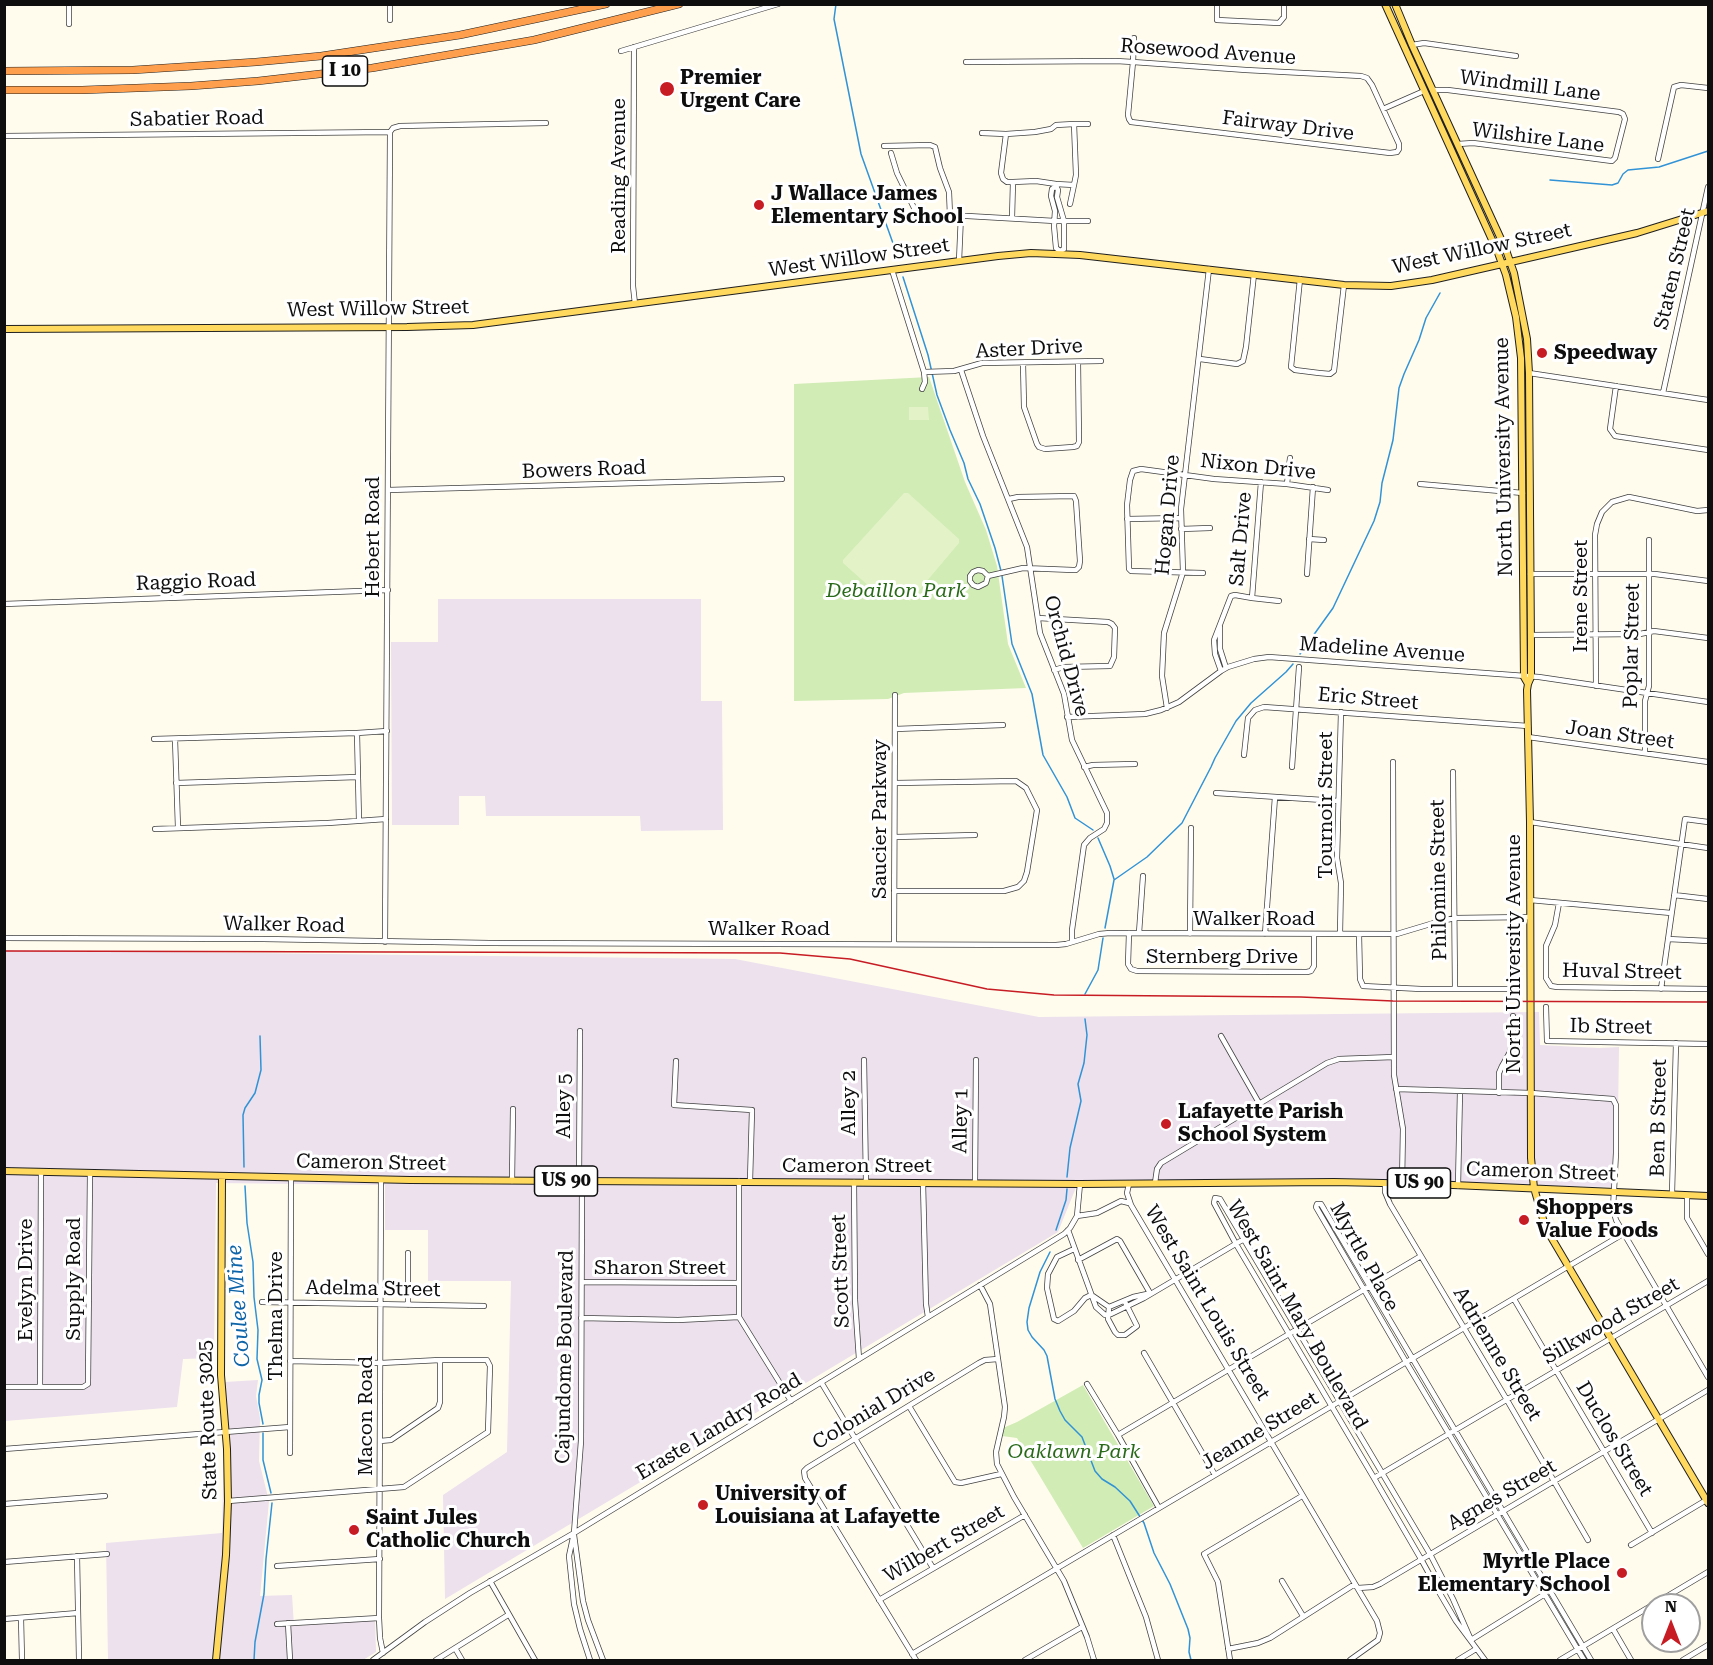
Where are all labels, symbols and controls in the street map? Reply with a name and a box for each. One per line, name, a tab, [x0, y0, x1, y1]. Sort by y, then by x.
street label: Rosewood Avenue	[1119, 34, 1297, 70]
road number: I 10	[322, 56, 368, 86]
street label: Windmill Lane	[1458, 65, 1602, 107]
place label: Premier Urgent Care	[680, 66, 801, 113]
marker: Premier Urgent Care	[658, 80, 676, 98]
street label: Reading Avenue	[607, 98, 631, 254]
street label: Sabatier Road	[130, 106, 264, 132]
street label: Fairway Drive	[1221, 106, 1355, 146]
street label: Wilshire Lane	[1471, 118, 1605, 158]
place label: J Wallace James Elementary School	[771, 182, 963, 229]
marker: J Wallace James Elementary School	[752, 198, 766, 212]
street label: Staten Street	[1649, 206, 1701, 332]
street label: West Willow Street	[1390, 218, 1574, 280]
street label: West Willow Street	[767, 233, 951, 283]
street label: West Willow Street	[287, 295, 469, 323]
street label: Aster Drive	[975, 334, 1083, 364]
street label: North University Avenue	[1490, 337, 1518, 577]
place label: Speedway	[1554, 341, 1657, 365]
marker: Speedway	[1535, 346, 1549, 360]
street label: Nixon Drive	[1199, 449, 1317, 485]
street label: Hogan Drive	[1151, 454, 1185, 576]
street label: Bowers Road	[521, 456, 647, 484]
street label: Hebert Road	[361, 476, 385, 598]
street label: Salt Drive	[1225, 491, 1257, 587]
street label: Irene Street	[1569, 540, 1593, 652]
street label: Raggio Road	[135, 568, 257, 596]
park label: Debaillon Park	[826, 579, 966, 603]
street label: Poplar Street	[1619, 583, 1645, 709]
street label: Orchid Drive	[1038, 593, 1094, 719]
street label: Madeline Avenue	[1298, 632, 1466, 668]
street label: Eric Street	[1317, 683, 1419, 715]
street label: Joan Street	[1564, 716, 1676, 754]
street label: Tournoir Street	[1314, 731, 1338, 879]
street label: Saucier Parkway	[868, 739, 892, 899]
street label: Philomine Street	[1426, 799, 1452, 961]
street label: North University Avenue	[1502, 834, 1526, 1074]
street label: Walker Road	[1193, 907, 1315, 931]
street label: Walker Road	[223, 912, 345, 938]
street label: Walker Road	[708, 917, 830, 941]
street label: Sternberg Drive	[1146, 945, 1298, 969]
street label: Huval Street	[1562, 959, 1682, 985]
street label: Ib Street	[1569, 1014, 1653, 1040]
street label: Ben B Street	[1646, 1059, 1672, 1177]
street label: Alley 2	[837, 1070, 861, 1136]
street label: Alley 5	[552, 1073, 576, 1139]
street label: Alley 1	[948, 1088, 974, 1154]
place label: Lafayette Parish School System	[1178, 1100, 1343, 1147]
marker: Lafayette Parish School System	[1159, 1117, 1173, 1131]
street label: Cameron Street	[296, 1150, 446, 1176]
street label: Cameron Street	[782, 1154, 932, 1178]
street label: Cameron Street	[1466, 1157, 1616, 1187]
road number: US 90	[534, 1166, 598, 1196]
road number: US 90	[1388, 1168, 1450, 1198]
street label: West Saint Mary Boulevard	[1221, 1196, 1373, 1434]
place label: Shoppers Value Foods	[1536, 1196, 1658, 1243]
street label: Myrtle Place	[1324, 1198, 1404, 1316]
street label: West Saint Louis Street	[1139, 1201, 1275, 1405]
marker: Shoppers Value Foods	[1517, 1213, 1531, 1227]
street label: Scott Street	[827, 1214, 855, 1328]
street label: Supply Road	[62, 1217, 86, 1341]
street label: Evelyn Drive	[14, 1219, 38, 1341]
water label: Coulee Mine	[222, 1244, 256, 1368]
street label: Cajundome Boulevard	[551, 1250, 579, 1464]
street label: Thelma Drive	[264, 1251, 288, 1381]
street label: Sharon Street	[594, 1256, 726, 1280]
street label: Silkwood Street	[1539, 1272, 1683, 1370]
street label: Adelma Street	[305, 1276, 441, 1302]
street label: Adrienne Street	[1448, 1283, 1546, 1425]
street label: State Route 3025	[193, 1340, 223, 1500]
street label: Macon Road	[354, 1356, 378, 1476]
street label: Colonial Drive	[808, 1363, 940, 1455]
street label: Eraste Landry Road	[632, 1368, 806, 1486]
street label: Duclos Street	[1570, 1377, 1658, 1501]
street label: Jeanne Street	[1197, 1387, 1323, 1475]
park label: Oaklawn Park	[1008, 1440, 1140, 1464]
street label: Agnes Street	[1443, 1454, 1561, 1536]
place label: University of Louisiana at Lafayette	[715, 1482, 940, 1529]
marker: University of Louisiana at Lafayette	[696, 1498, 710, 1512]
street label: Wilbert Street	[880, 1500, 1008, 1588]
place label: Saint Jules Catholic Church	[366, 1506, 530, 1553]
marker: Saint Jules Catholic Church	[347, 1523, 361, 1537]
place label: Myrtle Place Elementary School	[1418, 1550, 1610, 1597]
marker: Myrtle Place Elementary School	[1615, 1566, 1629, 1580]
north arrow	[1641, 1593, 1701, 1653]
text: N	[1665, 1597, 1677, 1616]

